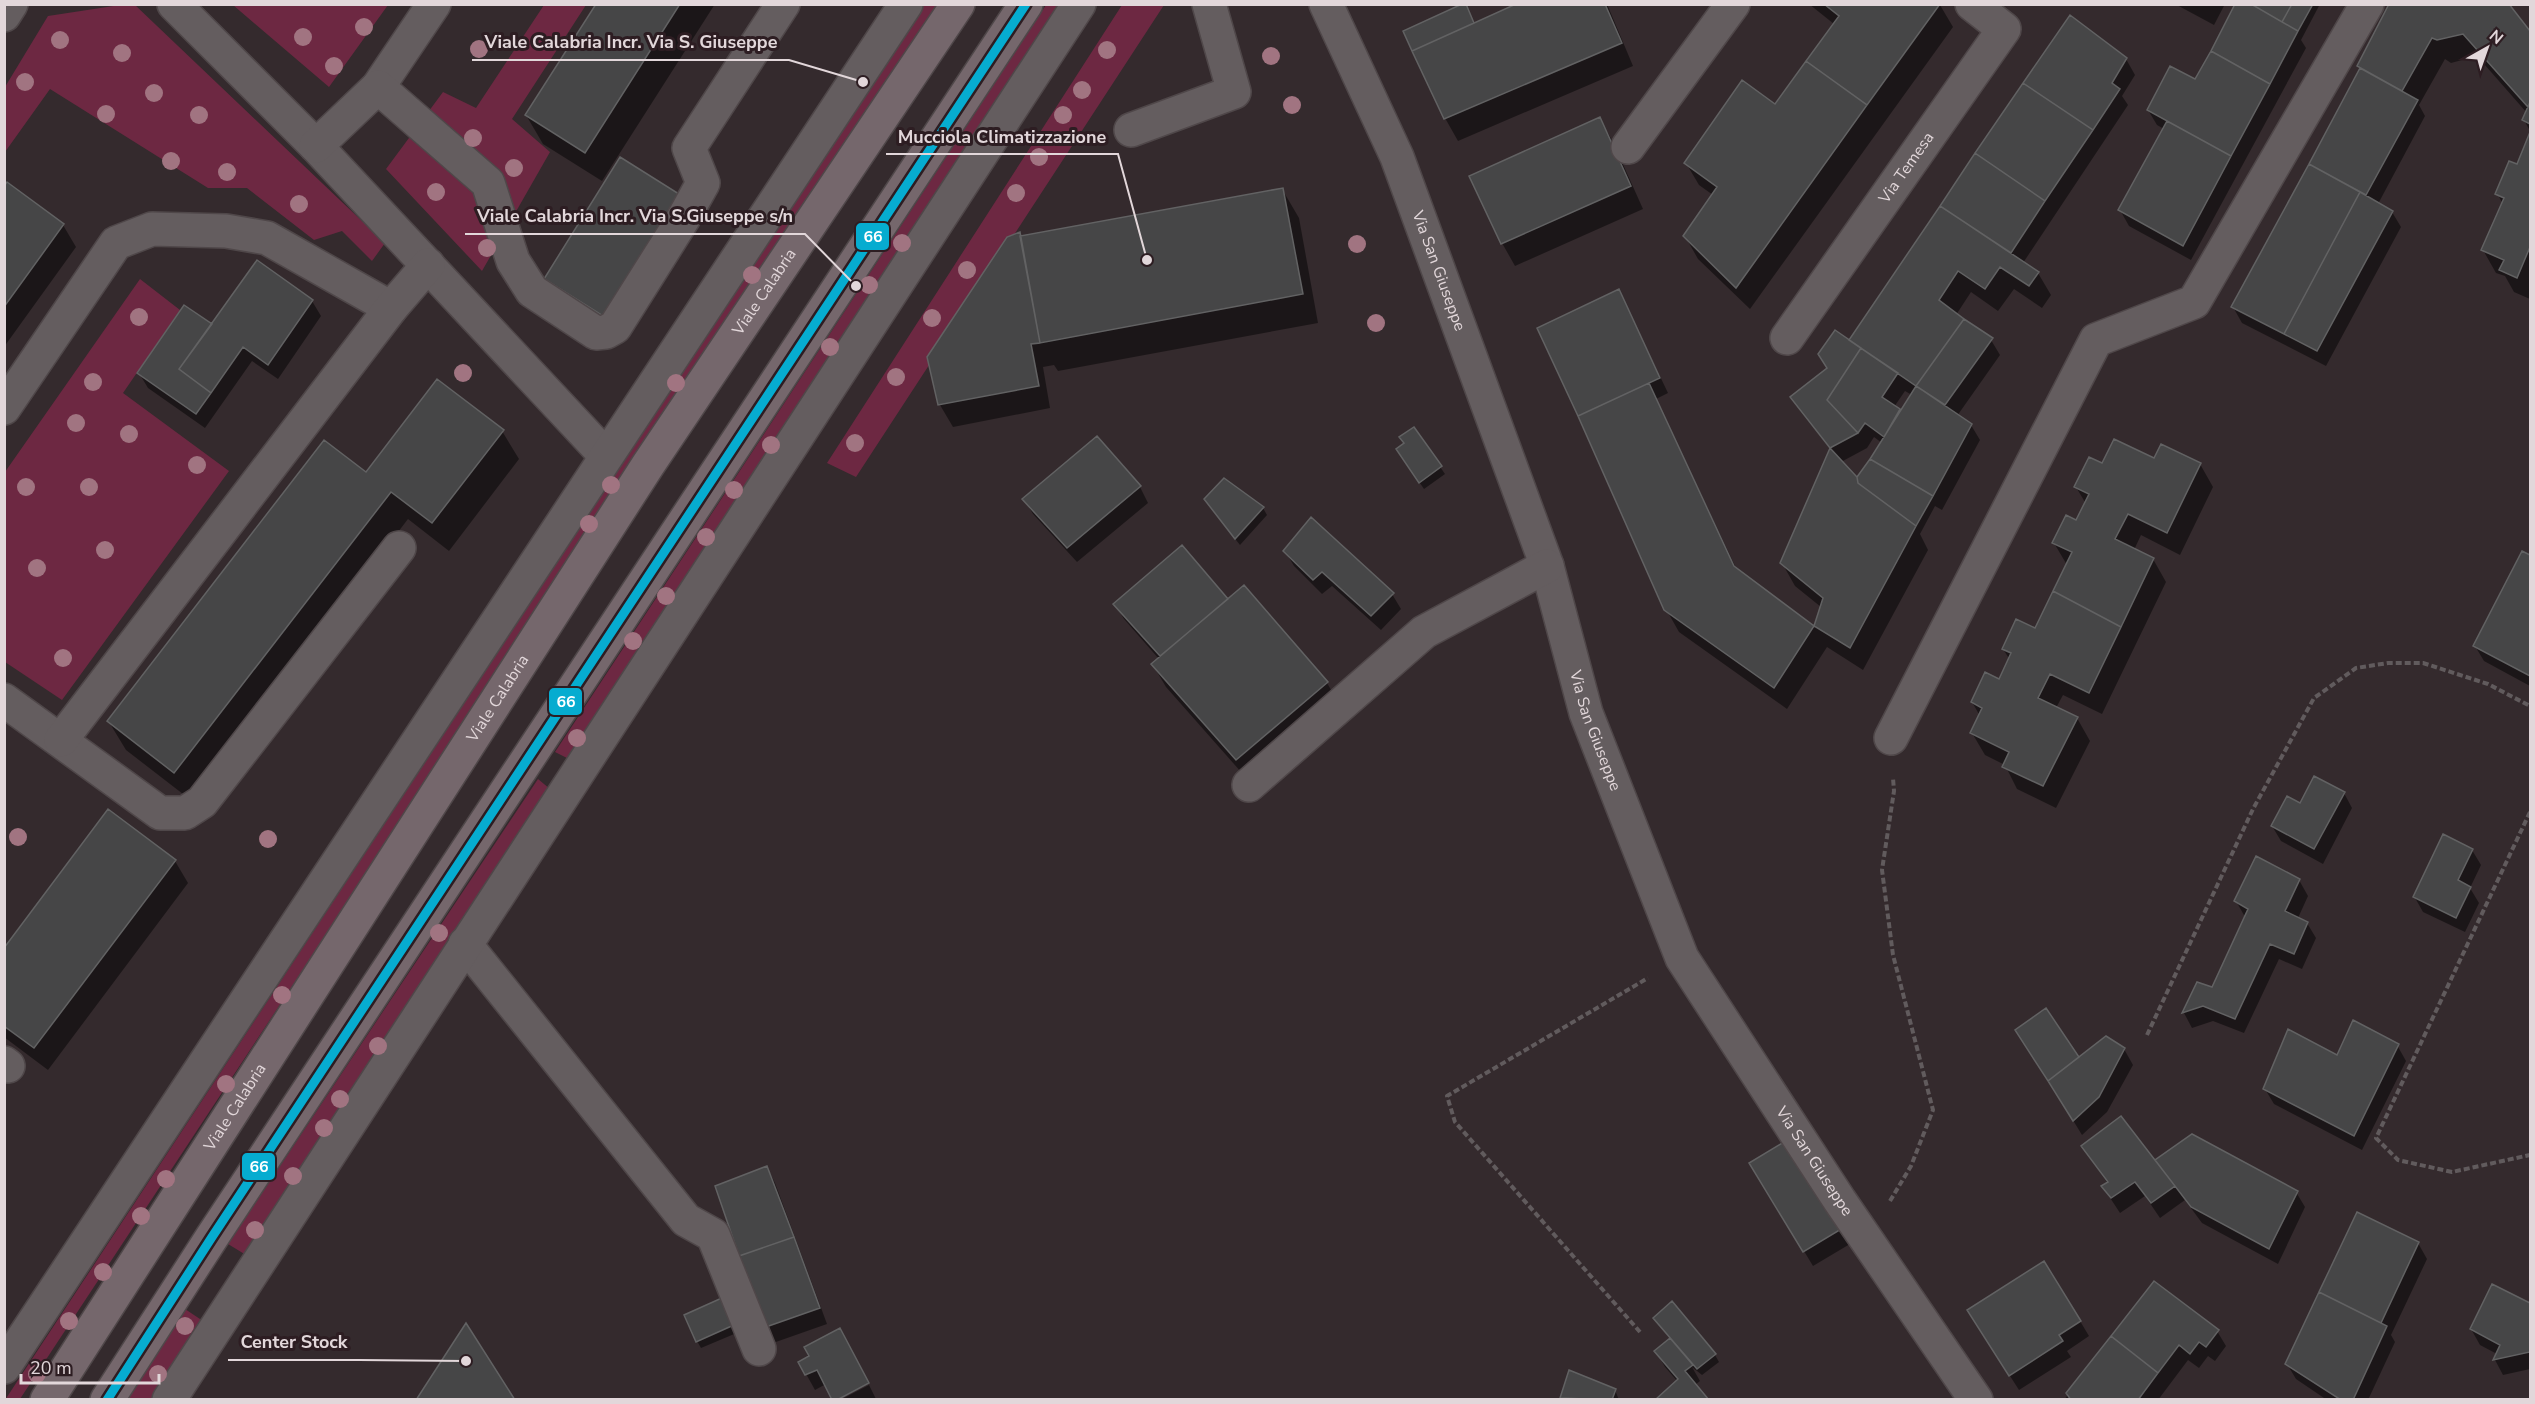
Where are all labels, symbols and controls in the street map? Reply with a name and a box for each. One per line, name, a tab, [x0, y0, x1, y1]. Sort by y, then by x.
north arrow	[2457, 18, 2517, 78]
callout: Viale Calabria Incr. Via S. Giuseppe	[472, 24, 789, 60]
text: N	[2484, 25, 2508, 50]
text: Viale Calabria Incr. Via S. Giuseppe	[484, 30, 778, 54]
callout: Mucciola Climatizzazione	[886, 118, 1118, 154]
text: Mucciola Climatizzazione	[898, 125, 1107, 149]
street label: Via Temesa	[1873, 128, 1939, 209]
callout: Viale Calabria Incr. Via S.Giuseppe s/n	[465, 198, 805, 234]
text: Viale Calabria Incr. Via S.Giuseppe s/n	[476, 204, 793, 228]
street label: Via San Giuseppe	[1406, 207, 1471, 334]
line badge: 66	[855, 222, 890, 251]
text: 66	[863, 226, 883, 248]
street label: Viale Calabria	[727, 244, 801, 340]
street label: Viale Calabria	[461, 650, 534, 747]
street label: Via San Giuseppe	[1564, 667, 1626, 794]
line badge: 66	[548, 687, 583, 716]
text: 66	[556, 691, 576, 713]
street label: Viale Calabria	[198, 1059, 271, 1156]
street label: Via San Giuseppe	[1770, 1101, 1858, 1220]
line badge: 66	[241, 1152, 276, 1181]
text: 66	[249, 1156, 269, 1178]
callout: Center Stock	[228, 1324, 359, 1360]
text: Center Stock	[241, 1330, 348, 1354]
scale bar	[21, 1347, 159, 1385]
text: 20 m	[30, 1356, 72, 1380]

